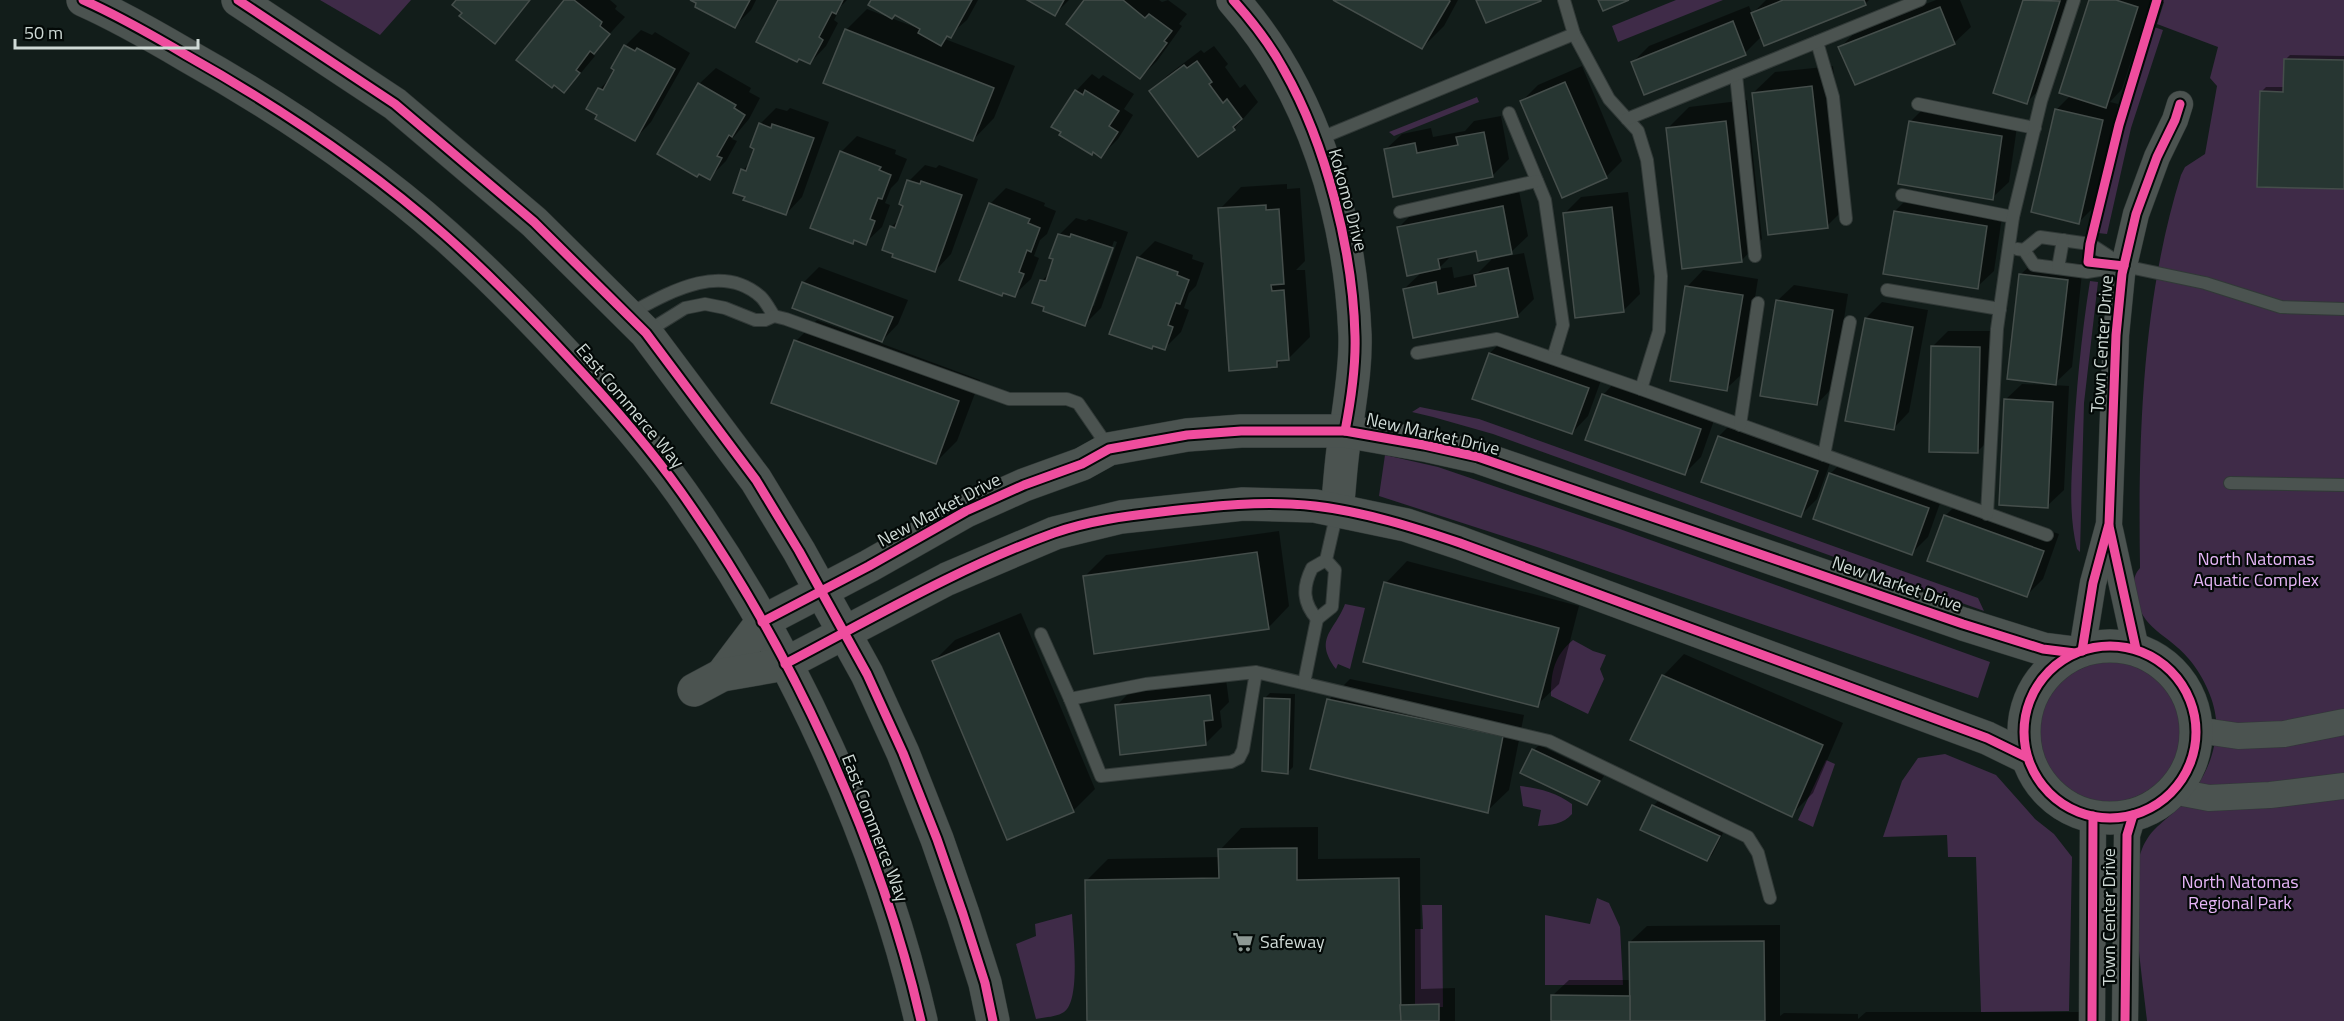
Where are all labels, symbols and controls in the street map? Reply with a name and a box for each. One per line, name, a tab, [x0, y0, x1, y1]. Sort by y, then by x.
scale bar	[15, 12, 198, 50]
text: 50 m	[24, 19, 63, 46]
street label: Kokomo Drive	[1322, 146, 1375, 254]
street label: Town Center Drive	[2083, 274, 2120, 414]
street label: East Commerce Way	[570, 337, 691, 474]
street label: New Market Drive	[1364, 405, 1502, 462]
street label: New Market Drive	[872, 466, 1005, 553]
park label: North Natomas Aquatic Complex	[2193, 545, 2319, 593]
street label: New Market Drive	[1828, 549, 1966, 618]
street label: East Commerce Way	[835, 750, 916, 906]
street label: Town Center Drive	[2095, 848, 2122, 986]
park label: North Natomas Regional Park	[2181, 868, 2299, 916]
place label: Safeway	[1260, 928, 1325, 955]
supermarket icon: Safeway	[1231, 930, 1255, 954]

